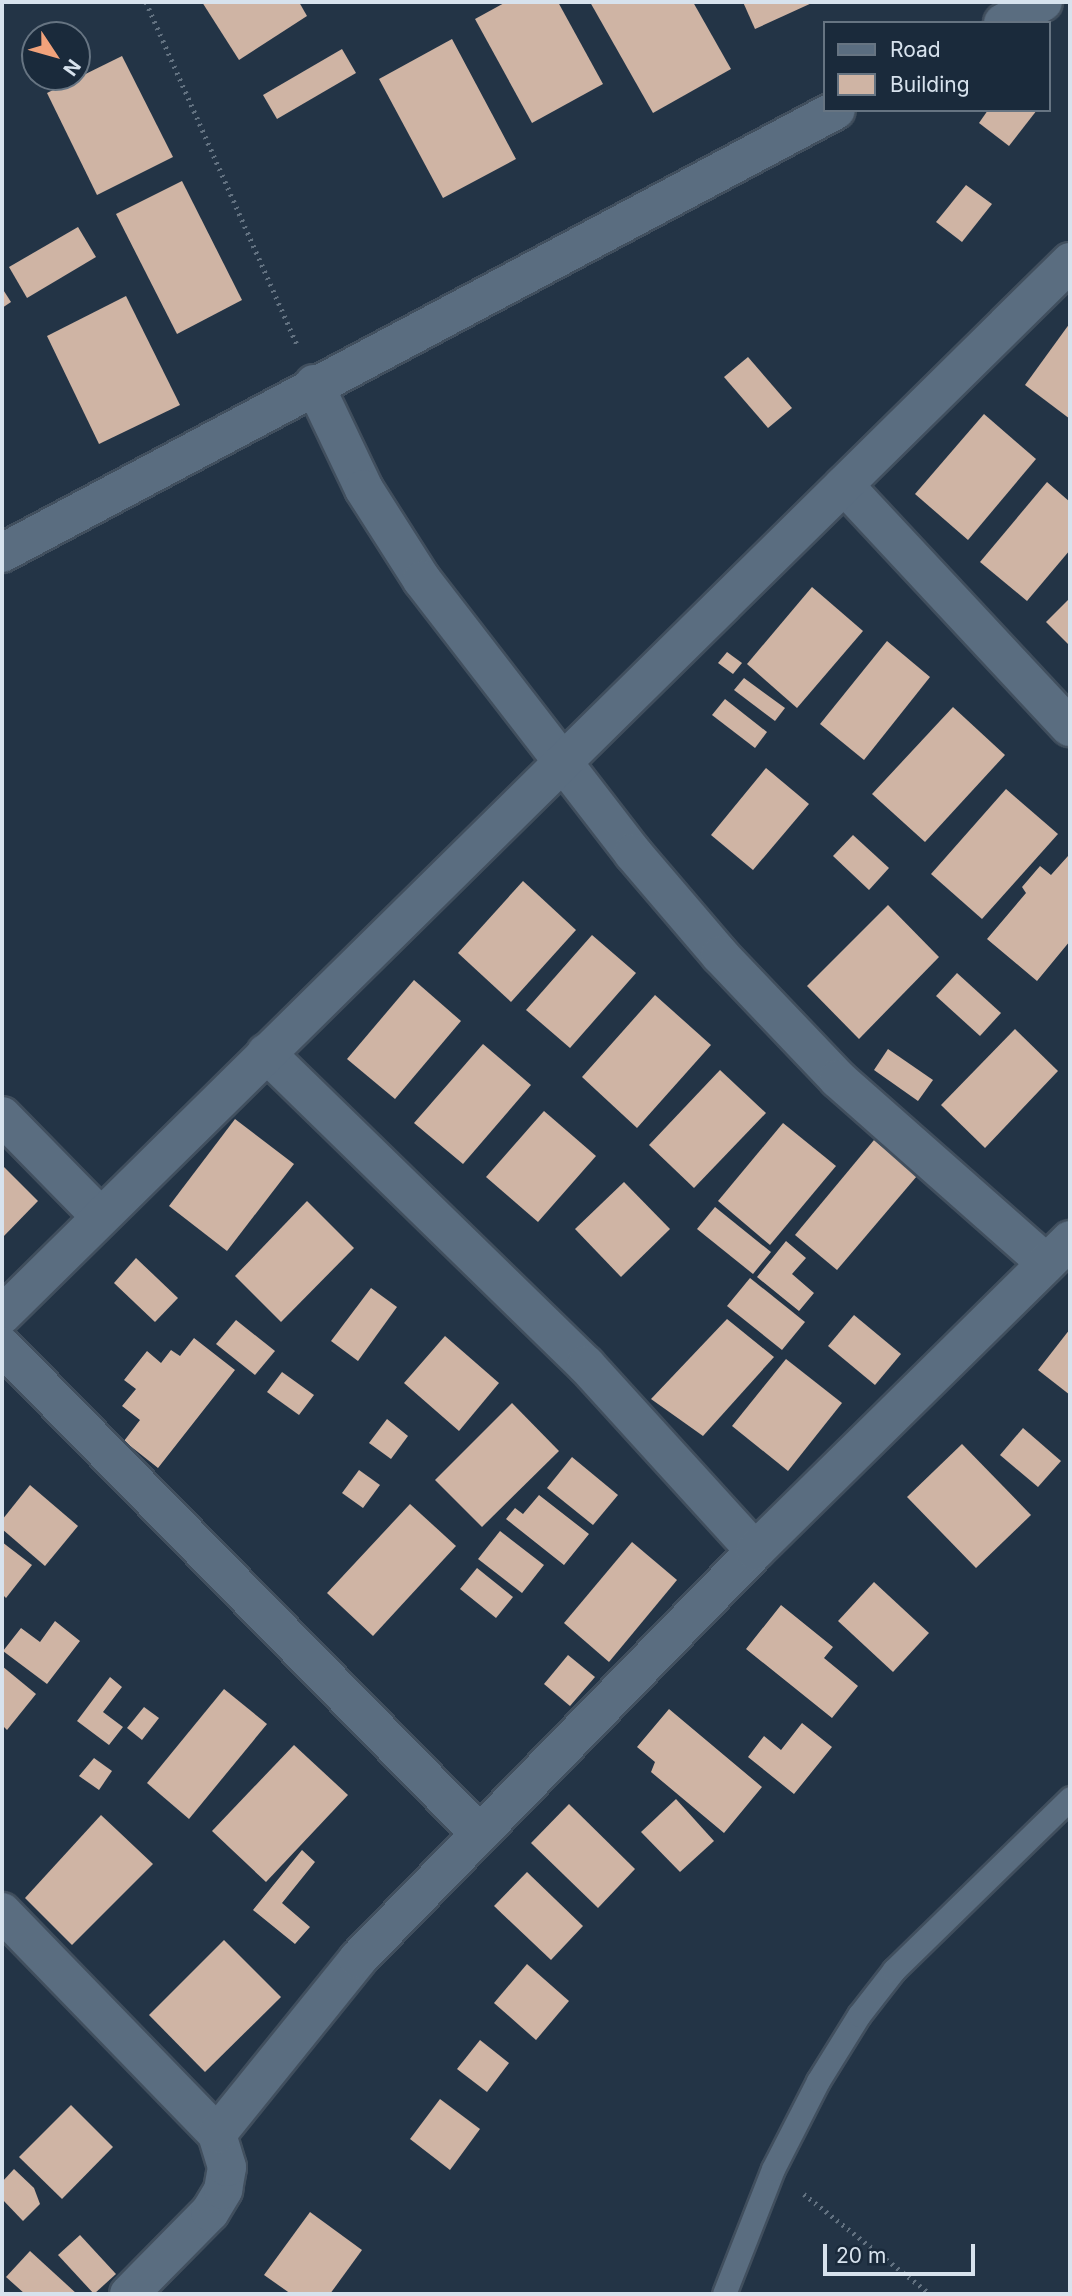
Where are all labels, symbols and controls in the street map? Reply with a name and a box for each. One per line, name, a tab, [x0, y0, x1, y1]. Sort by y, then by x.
north arrow	[21, 21, 91, 91]
legend	[824, 21, 1051, 112]
text: Road	[890, 37, 941, 62]
text: N	[58, 55, 85, 80]
text: Building	[890, 72, 970, 97]
scale bar	[827, 2230, 979, 2274]
text: 20 m	[836, 2243, 886, 2268]

